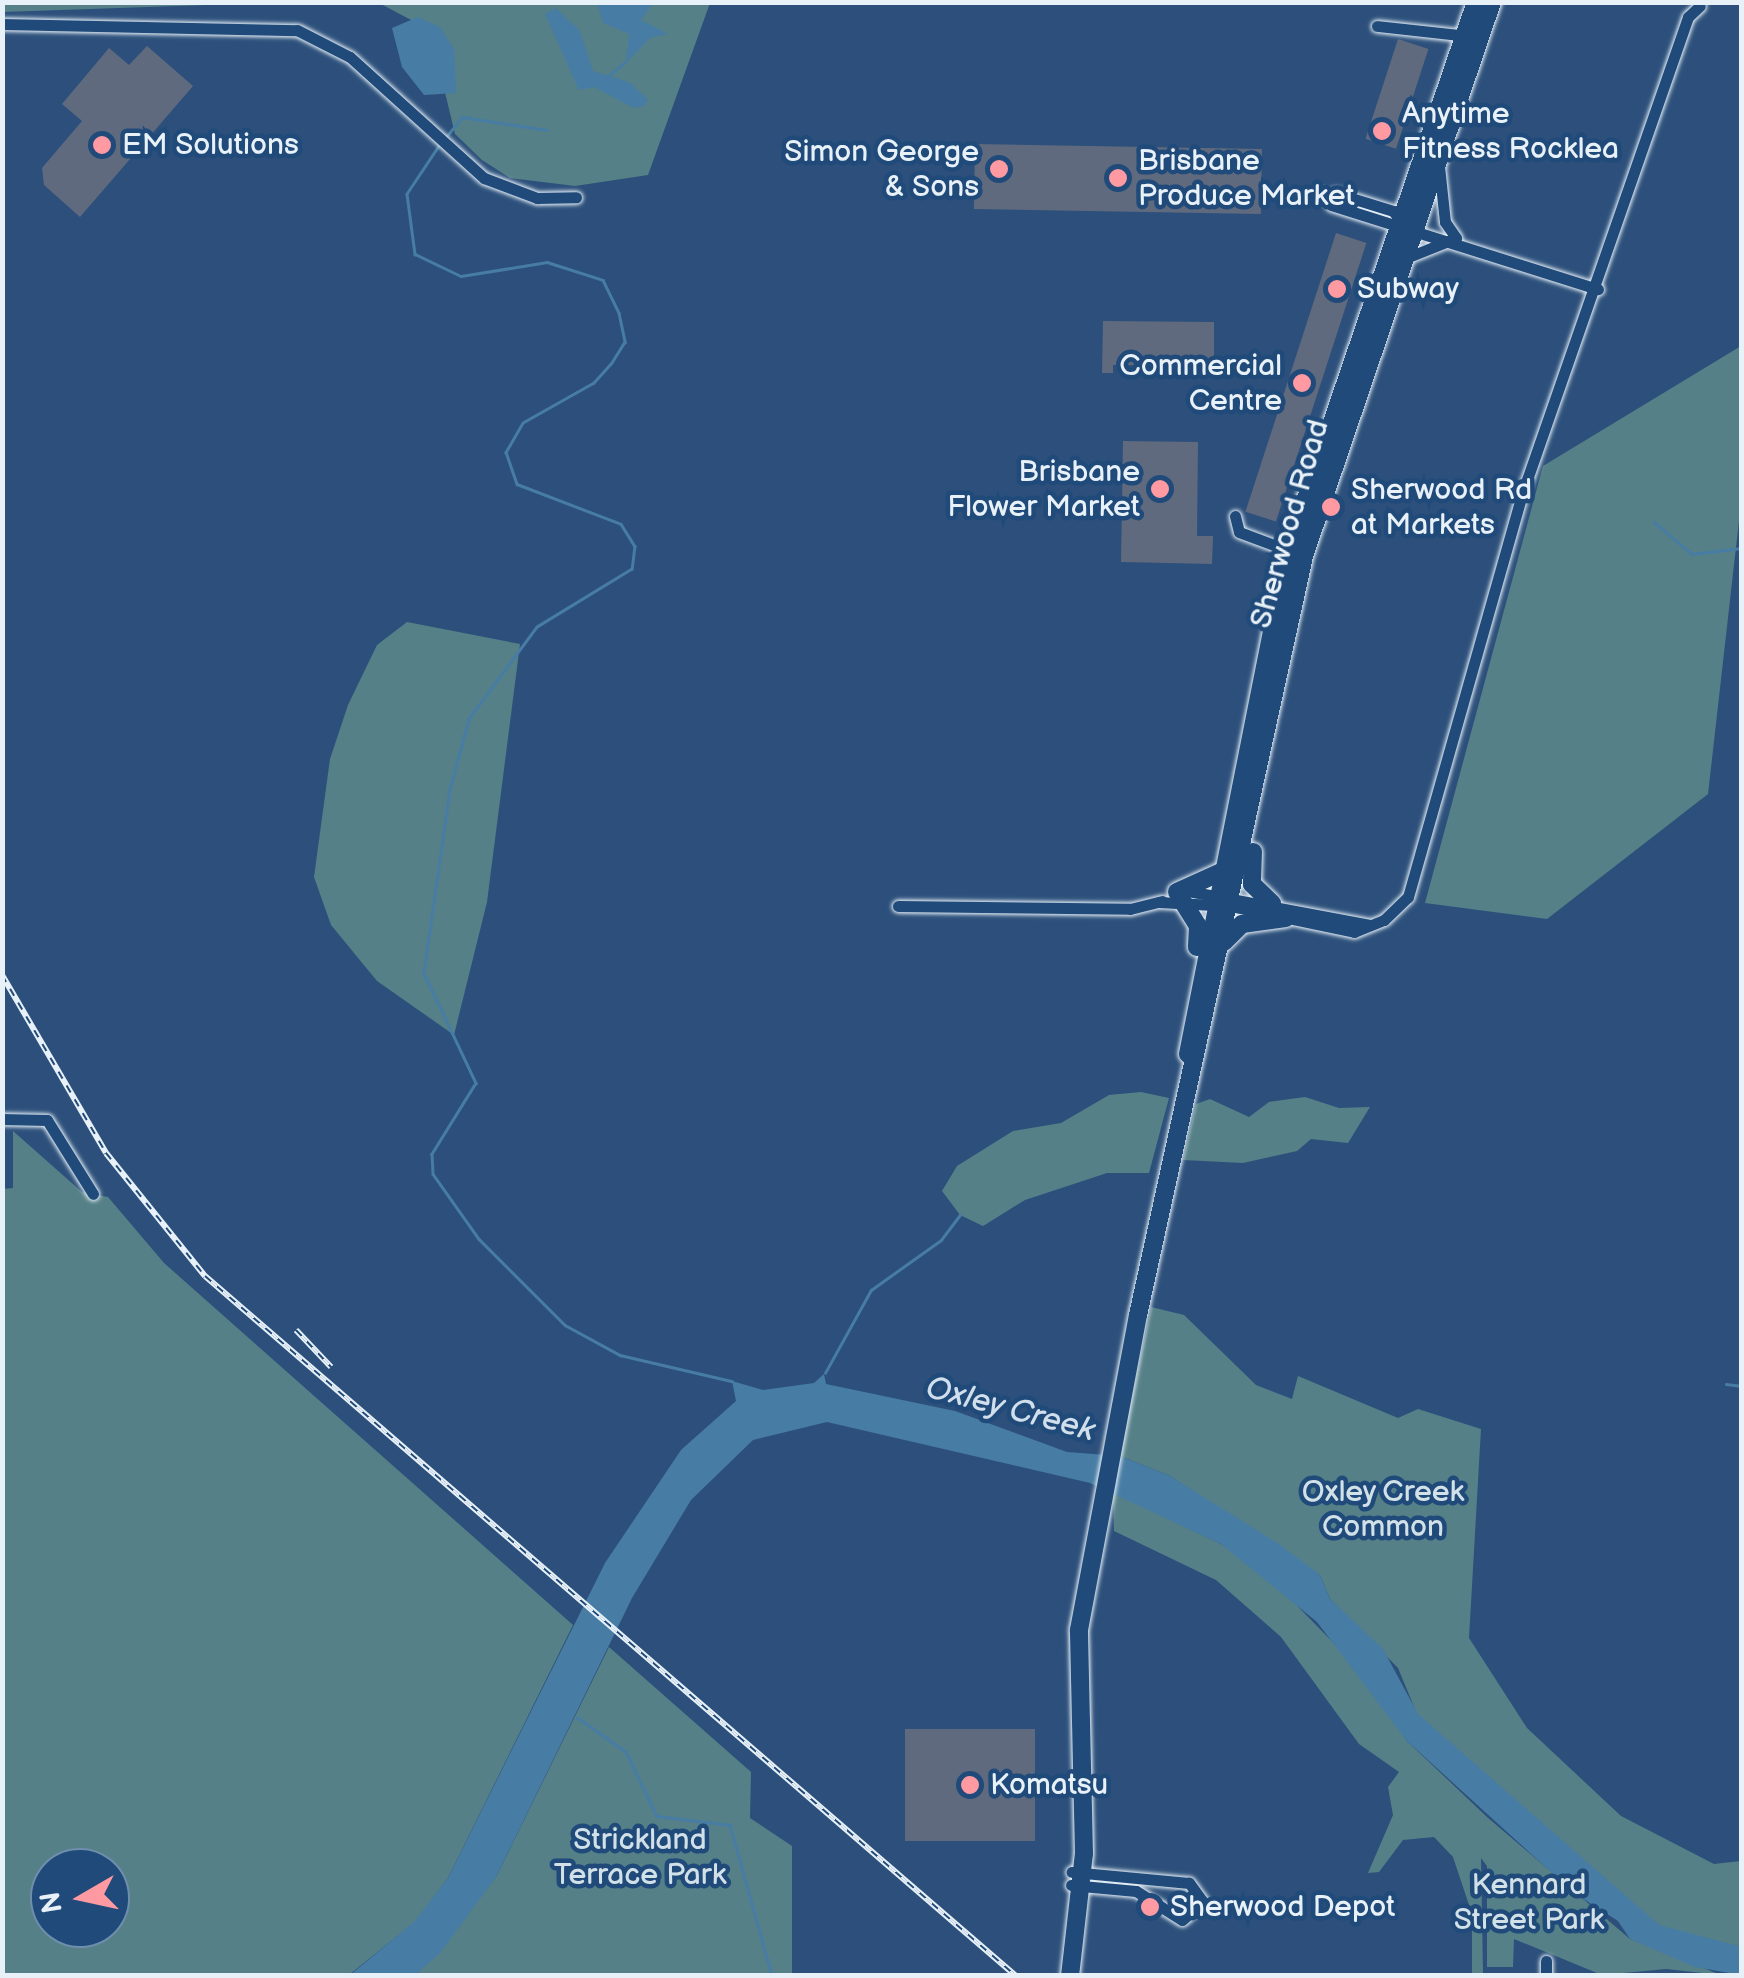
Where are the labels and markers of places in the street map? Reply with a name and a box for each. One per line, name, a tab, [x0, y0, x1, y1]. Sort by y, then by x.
place label: Anytime Fitness Rocklea	[1402, 96, 1619, 166]
marker: Anytime Fitness Rocklea	[1371, 120, 1393, 142]
place label: EM Solutions	[122, 127, 299, 163]
marker: EM Solutions	[91, 134, 113, 156]
place label: Simon George & Sons	[784, 134, 979, 204]
place label: Brisbane Produce Market	[1138, 143, 1355, 214]
marker: Simon George & Sons	[988, 158, 1010, 180]
marker: Brisbane Produce Market	[1107, 167, 1129, 189]
place label: Subway	[1357, 271, 1459, 307]
marker: Subway	[1326, 278, 1348, 300]
place label: Commercial Centre	[1119, 348, 1282, 418]
marker: Commercial Centre	[1291, 372, 1313, 394]
place label: Brisbane Flower Market	[947, 454, 1140, 524]
place label: Sherwood Rd at Markets	[1351, 472, 1532, 542]
marker: Brisbane Flower Market	[1149, 478, 1171, 500]
marker: Sherwood Rd at Markets	[1320, 496, 1342, 518]
place label: Komatsu	[990, 1767, 1108, 1803]
marker: Komatsu	[959, 1774, 981, 1796]
place label: Sherwood Depot	[1170, 1889, 1395, 1925]
marker: Sherwood Depot	[1139, 1896, 1161, 1918]

